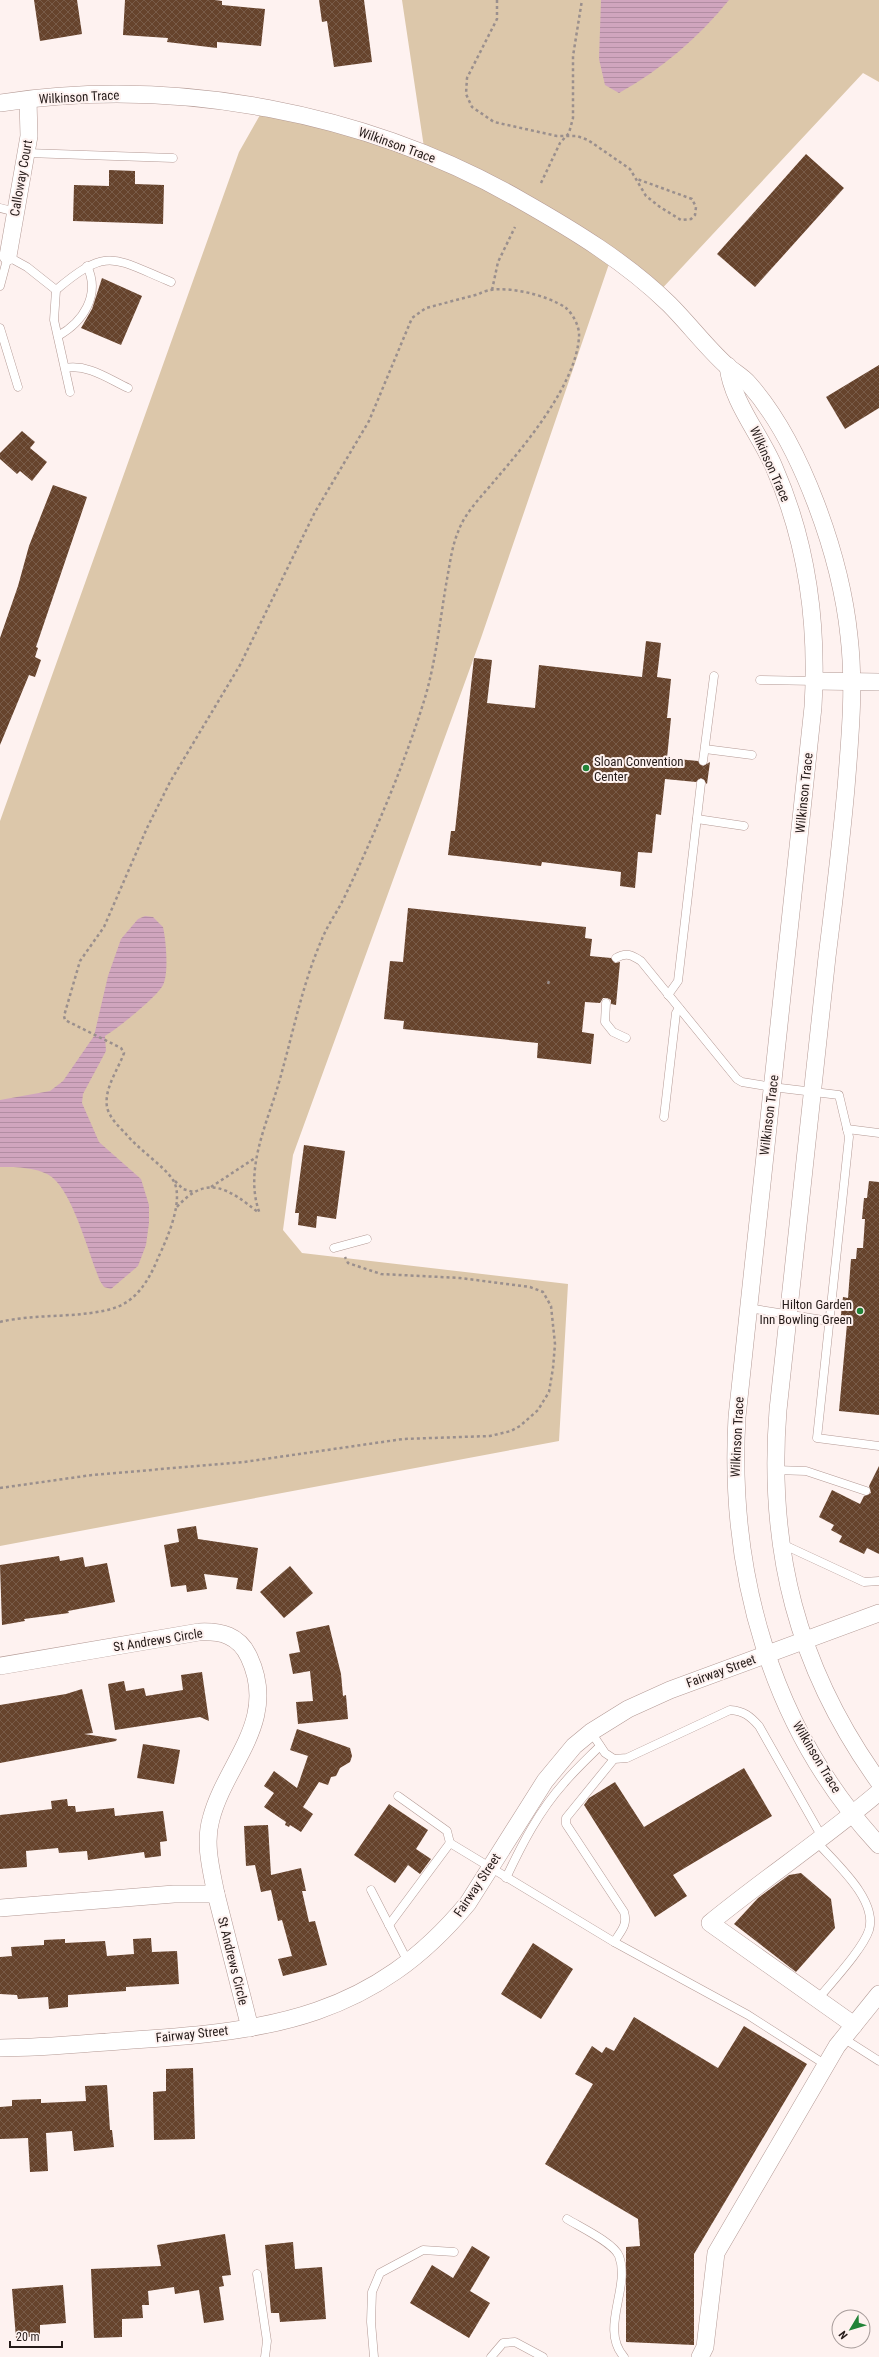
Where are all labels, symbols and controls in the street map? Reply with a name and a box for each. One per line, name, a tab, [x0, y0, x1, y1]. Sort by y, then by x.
street label: Wilkinson Trace	[38, 87, 120, 107]
street label: Wilkinson Trace	[356, 124, 438, 166]
street label: Calloway Court	[7, 138, 35, 217]
street label: Wilkinson Trace	[747, 424, 793, 504]
street label: Wilkinson Trace	[792, 752, 816, 834]
place label: Sloan Convention Center	[594, 754, 683, 784]
marker: Sloan Convention Center	[581, 763, 591, 773]
street label: Wilkinson Trace	[757, 1074, 781, 1156]
place label: Hilton Garden Inn Bowling Green	[759, 1297, 852, 1327]
marker: Hilton Garden Inn Bowling Green	[855, 1306, 865, 1316]
street label: Wilkinson Trace	[727, 1396, 747, 1478]
street label: St Andrews Circle	[112, 1626, 204, 1654]
street label: Fairway Street	[684, 1651, 758, 1690]
street label: Wilkinson Trace	[790, 1719, 844, 1795]
street label: Fairway Street	[450, 1851, 504, 1919]
street label: St Andrews Circle	[215, 1915, 251, 2007]
street label: Fairway Street	[155, 2023, 229, 2045]
north arrow	[831, 2309, 871, 2349]
scale bar	[10, 2323, 62, 2349]
text: N	[836, 2328, 851, 2342]
text: 20 m	[16, 2330, 40, 2344]

